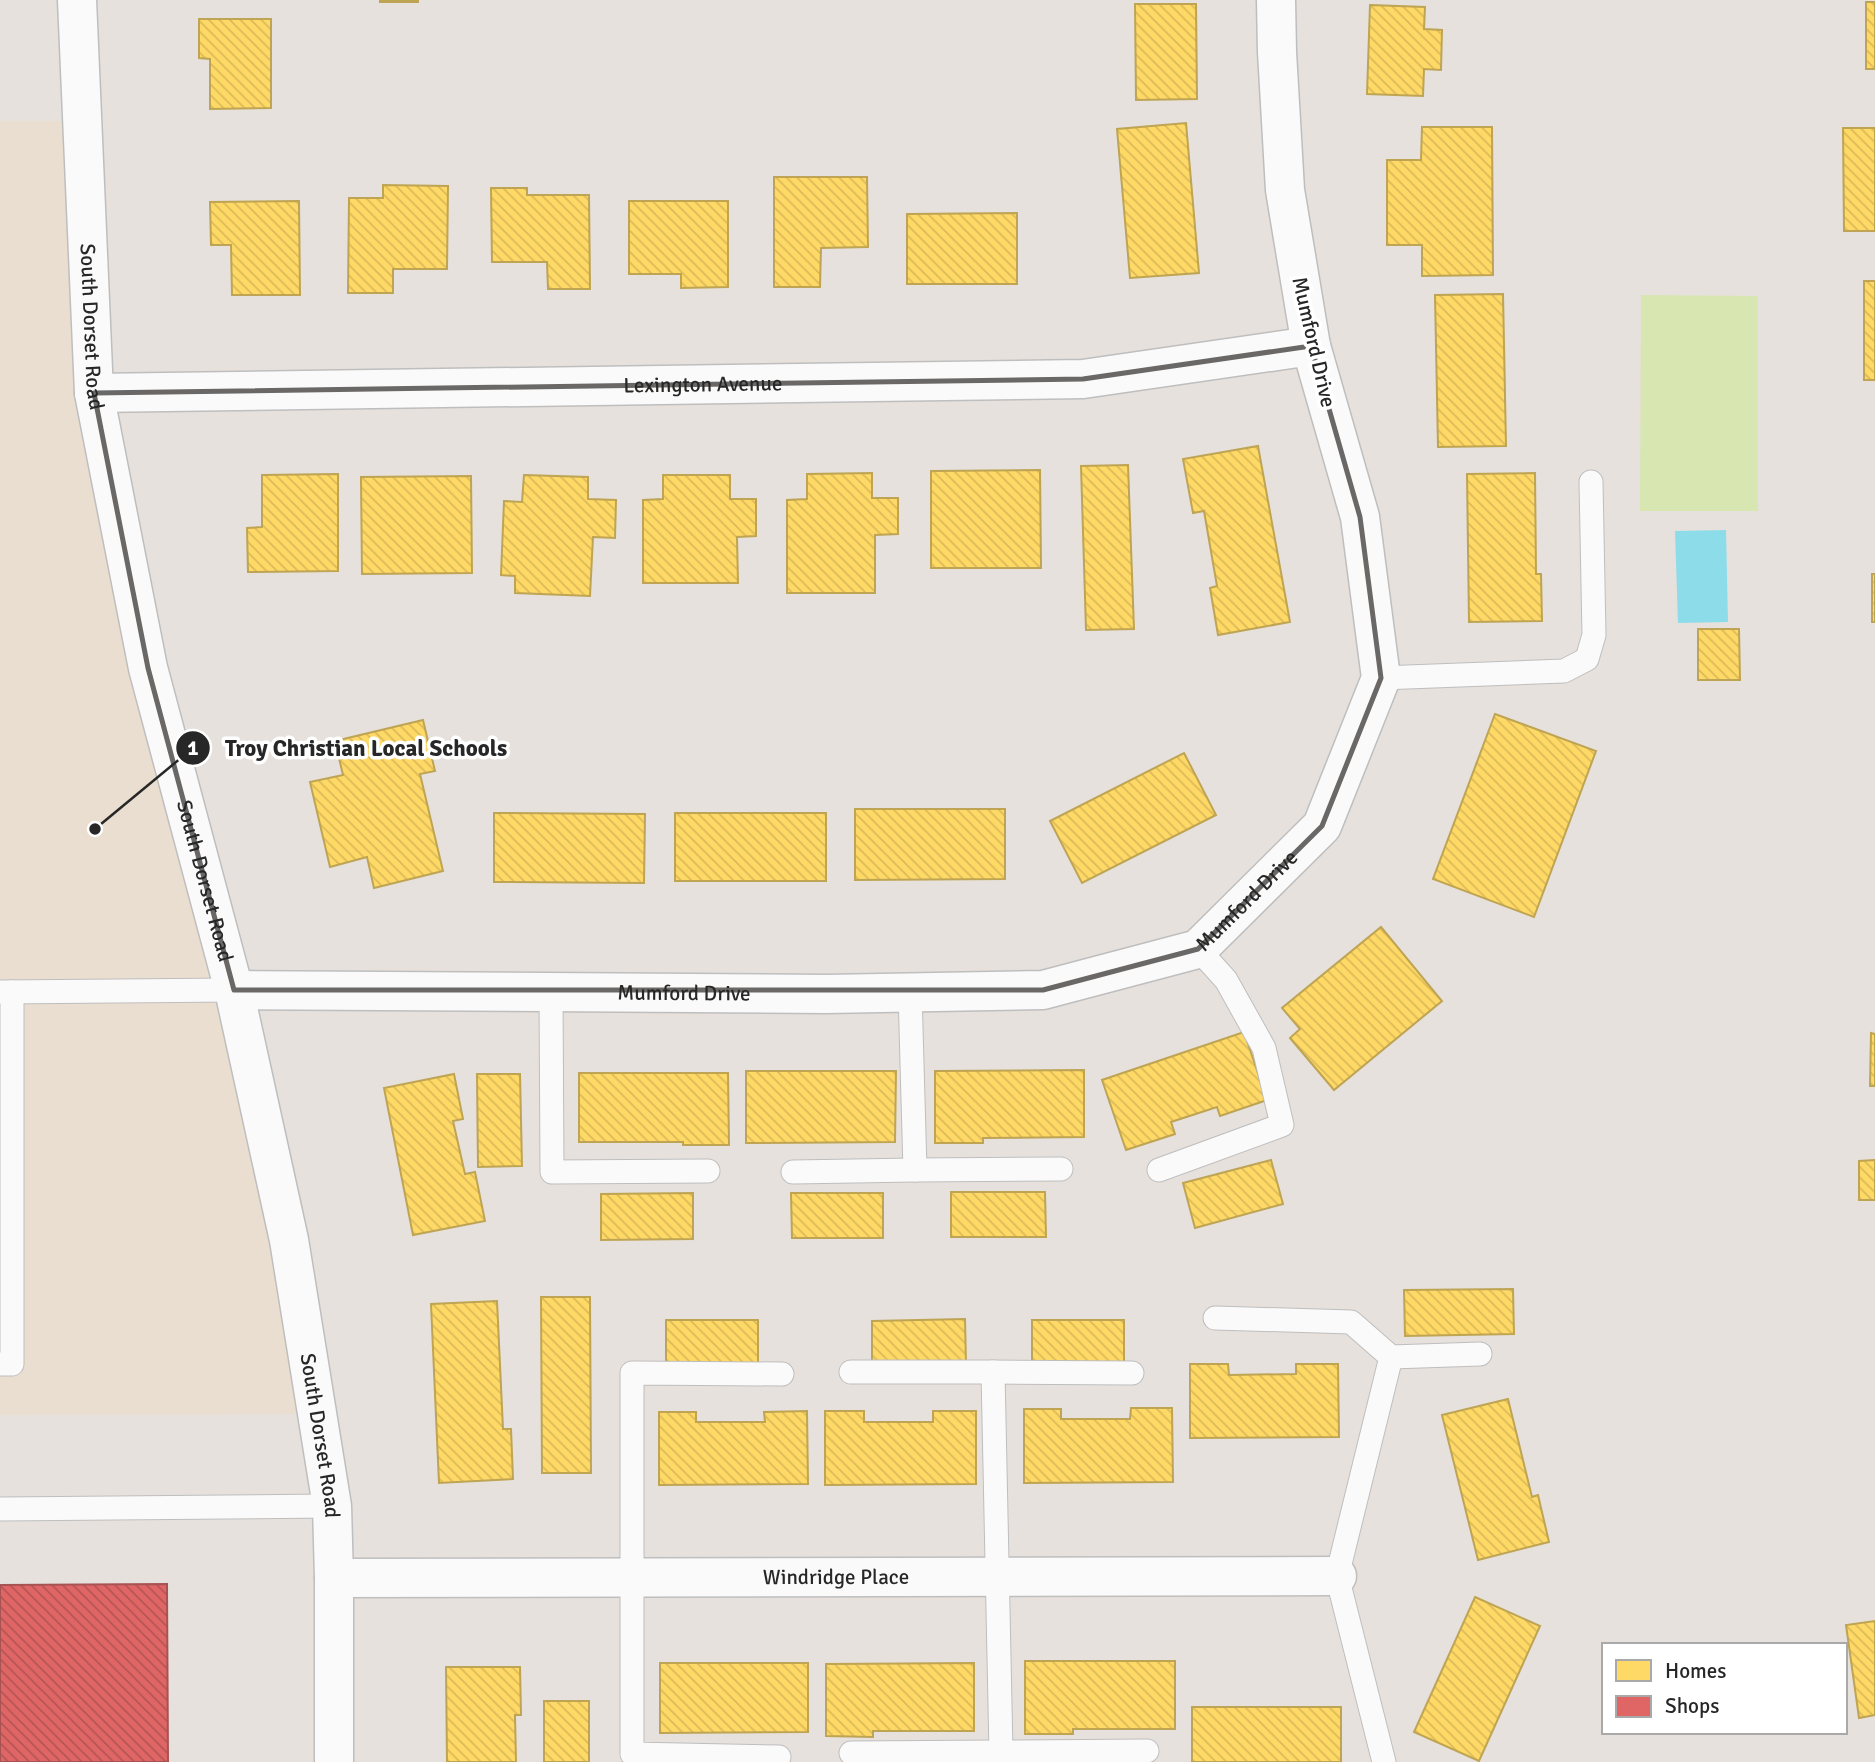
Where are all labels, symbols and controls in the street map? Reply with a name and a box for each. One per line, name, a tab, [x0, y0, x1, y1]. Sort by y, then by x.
street label: South Dorset Road	[75, 243, 110, 412]
street label: Mumford Drive	[1286, 274, 1342, 410]
street label: Lexington Avenue	[623, 370, 783, 399]
callout: Troy Christian Local Schools	[176, 726, 521, 770]
text: Troy Christian Local Schools	[225, 734, 507, 763]
text: 1	[187, 735, 199, 761]
street label: South Dorset Road	[171, 797, 239, 965]
street label: Mumford Drive	[1190, 845, 1303, 957]
street label: Mumford Drive	[617, 980, 751, 1006]
street label: South Dorset Road	[295, 1351, 345, 1518]
street label: Windridge Place	[763, 1564, 909, 1590]
legend	[1602, 1643, 1847, 1734]
text: Homes	[1665, 1658, 1727, 1684]
text: Shops	[1665, 1693, 1719, 1719]

